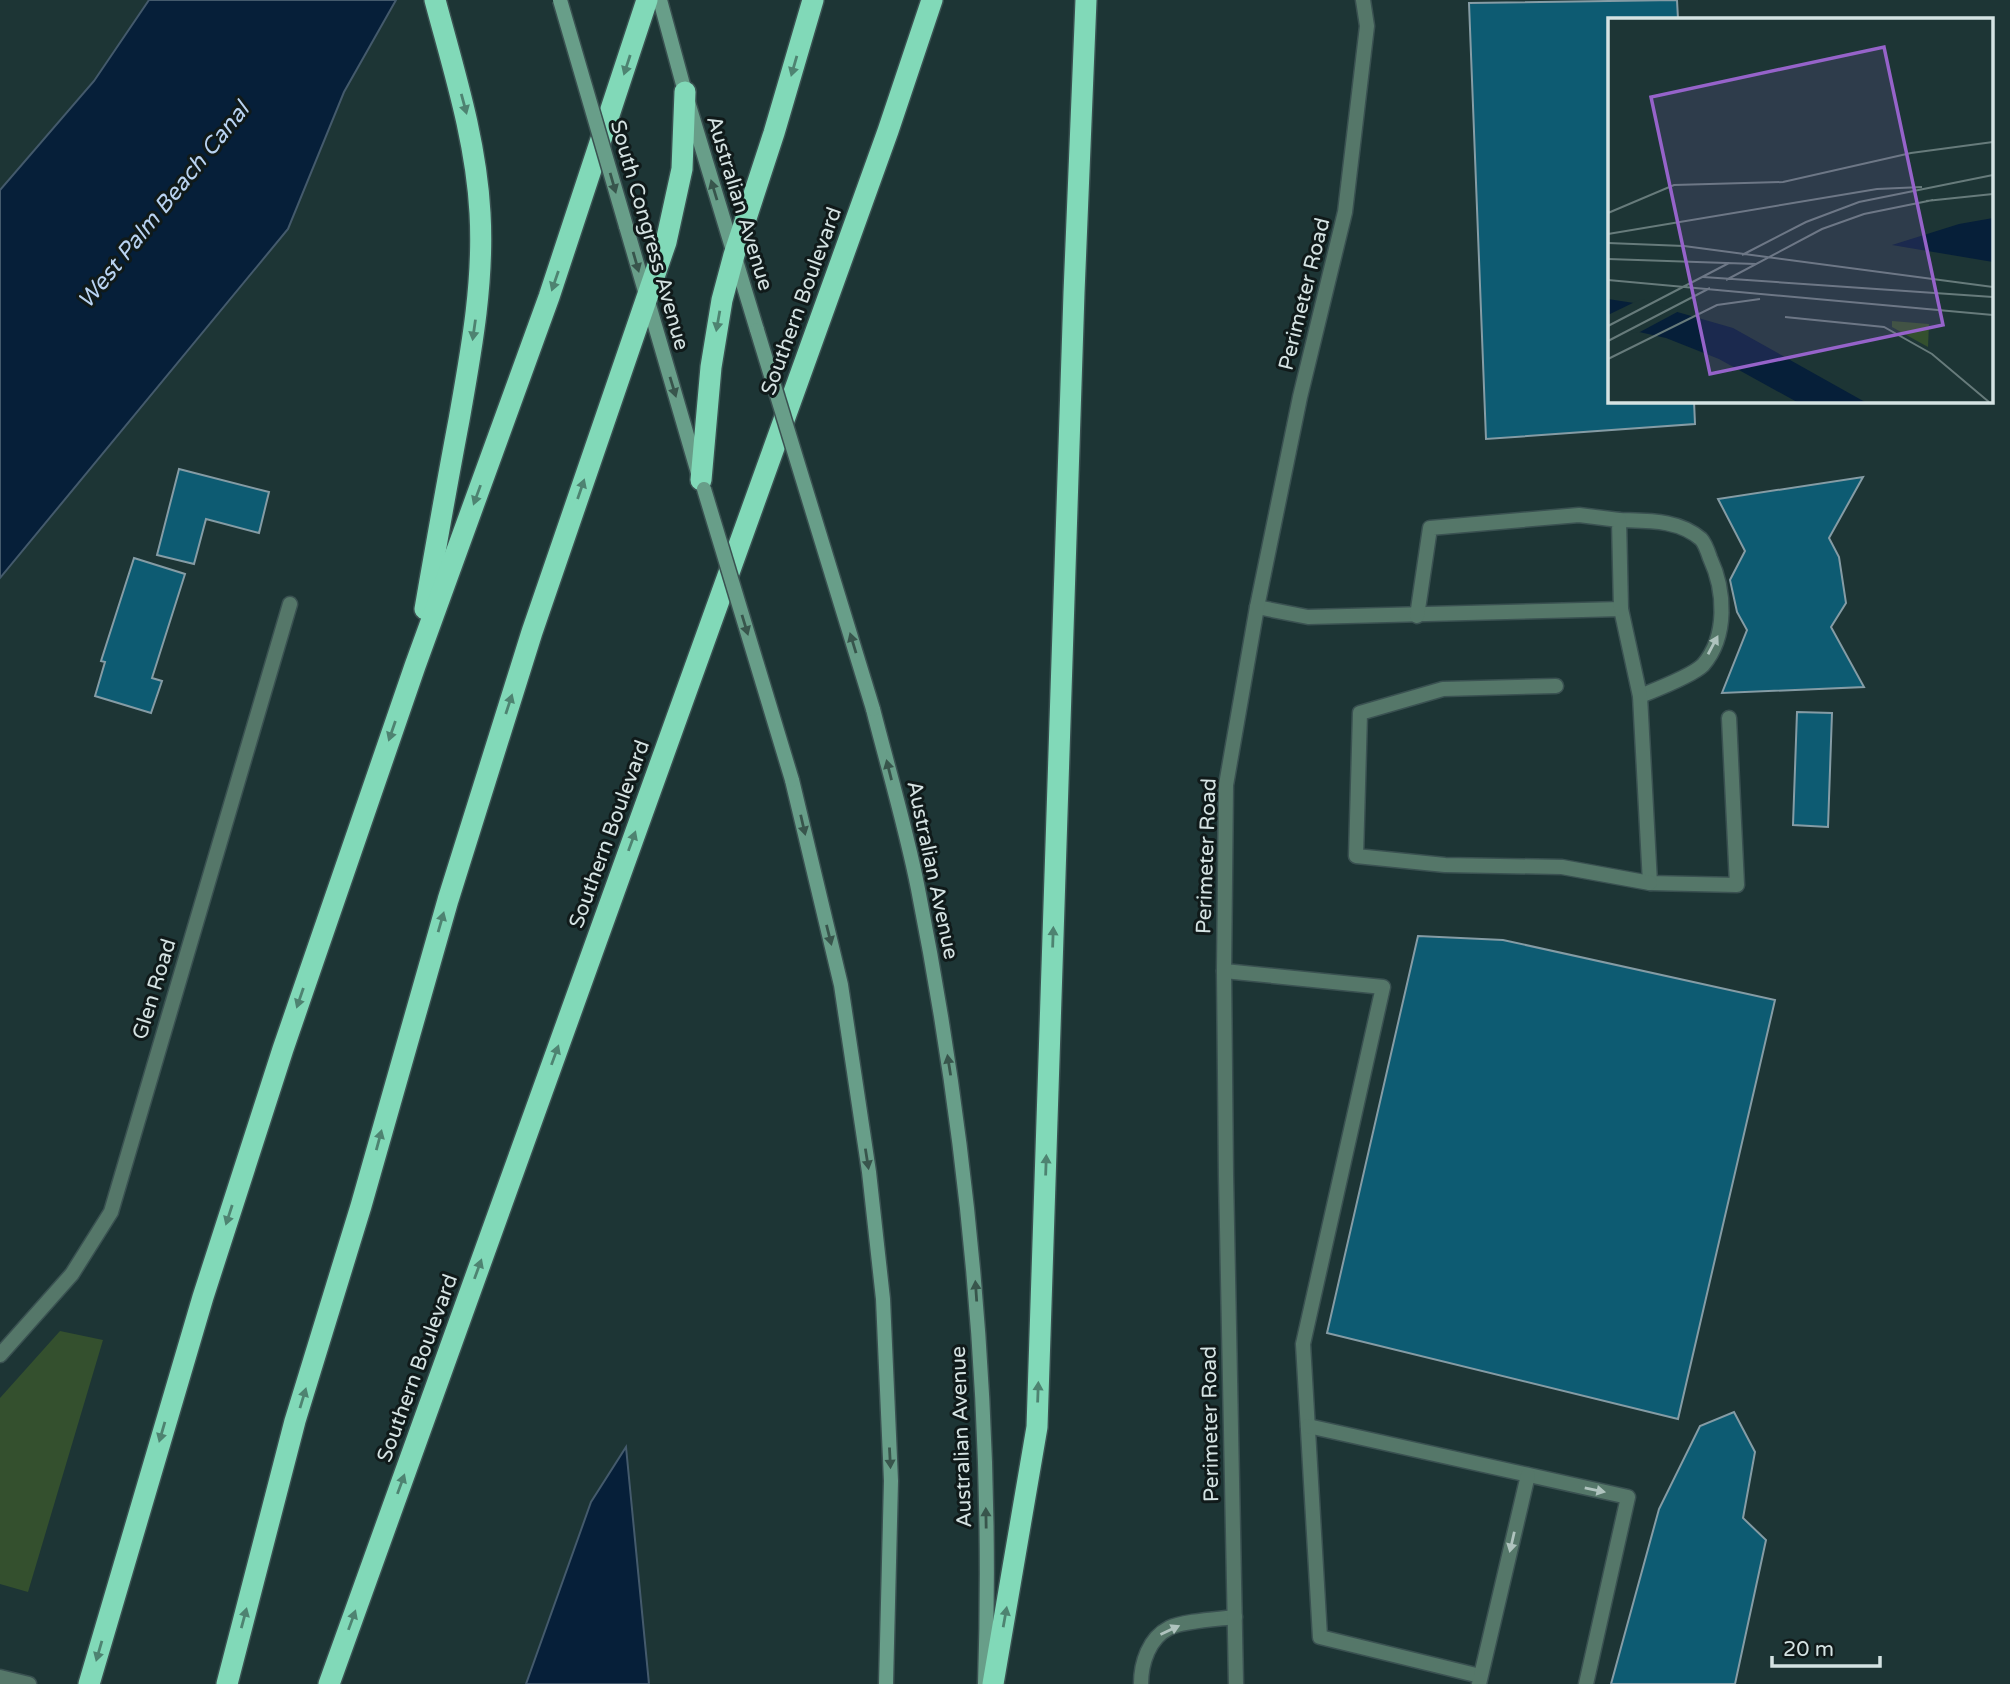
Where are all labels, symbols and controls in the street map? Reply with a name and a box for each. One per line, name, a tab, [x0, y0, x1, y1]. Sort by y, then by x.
inset map	[1608, 18, 1993, 402]
one-way arrow	[621, 55, 631, 76]
one-way arrow	[789, 55, 799, 76]
one-way arrow	[459, 94, 469, 115]
water label: West Palm Beach Canal	[72, 95, 257, 314]
street label: Australian Avenue	[701, 113, 778, 294]
street label: South Congress Avenue	[605, 117, 694, 353]
one-way arrow	[609, 173, 619, 194]
one-way arrow	[709, 179, 719, 200]
street label: Southern Boulevard	[756, 204, 847, 399]
street label: Perimeter Road	[1273, 215, 1336, 373]
one-way arrow	[631, 252, 641, 273]
one-way arrow	[549, 271, 560, 292]
one-way arrow	[712, 310, 723, 332]
one-way arrow	[468, 319, 479, 341]
one-way arrow	[668, 377, 678, 398]
one-way arrow	[576, 478, 587, 499]
one-way arrow	[472, 484, 483, 505]
one-way arrow	[740, 614, 750, 635]
one-way arrow	[847, 633, 858, 654]
one-way arrow	[1708, 635, 1719, 655]
one-way arrow	[504, 694, 515, 715]
one-way arrow	[386, 720, 397, 741]
street label: Southern Boulevard	[564, 737, 655, 932]
one-way arrow	[883, 759, 894, 781]
street label: Perimeter Road	[1191, 778, 1222, 934]
street label: Australian Avenue	[901, 779, 964, 962]
one-way arrow	[797, 814, 808, 836]
one-way arrow	[627, 831, 638, 852]
one-way arrow	[437, 911, 447, 932]
one-way arrow	[824, 924, 835, 946]
one-way arrow	[1048, 926, 1059, 948]
street label: Glen Road	[127, 936, 182, 1043]
one-way arrow	[294, 988, 305, 1009]
one-way arrow	[550, 1045, 561, 1066]
one-way arrow	[943, 1054, 954, 1076]
one-way arrow	[374, 1129, 385, 1151]
one-way arrow	[862, 1149, 873, 1171]
one-way arrow	[1040, 1153, 1051, 1175]
one-way arrow	[224, 1204, 234, 1225]
one-way arrow	[473, 1259, 484, 1280]
street label: Southern Boulevard	[372, 1271, 463, 1466]
one-way arrow	[970, 1279, 981, 1301]
street label: Australian Avenue	[946, 1346, 977, 1528]
street label: Perimeter Road	[1197, 1346, 1224, 1502]
one-way arrow	[1032, 1381, 1044, 1403]
one-way arrow	[298, 1387, 308, 1408]
one-way arrow	[156, 1422, 166, 1443]
one-way arrow	[885, 1448, 896, 1470]
one-way arrow	[396, 1473, 407, 1494]
one-way arrow	[1584, 1484, 1606, 1495]
one-way arrow	[980, 1507, 992, 1529]
one-way arrow	[1506, 1531, 1517, 1553]
one-way arrow	[999, 1606, 1010, 1628]
one-way arrow	[239, 1607, 250, 1629]
one-way arrow	[347, 1609, 358, 1630]
one-way arrow	[1160, 1624, 1181, 1636]
scale bar	[1772, 1624, 1881, 1668]
text: 20 m	[1783, 1637, 1834, 1662]
one-way arrow	[93, 1640, 104, 1662]

